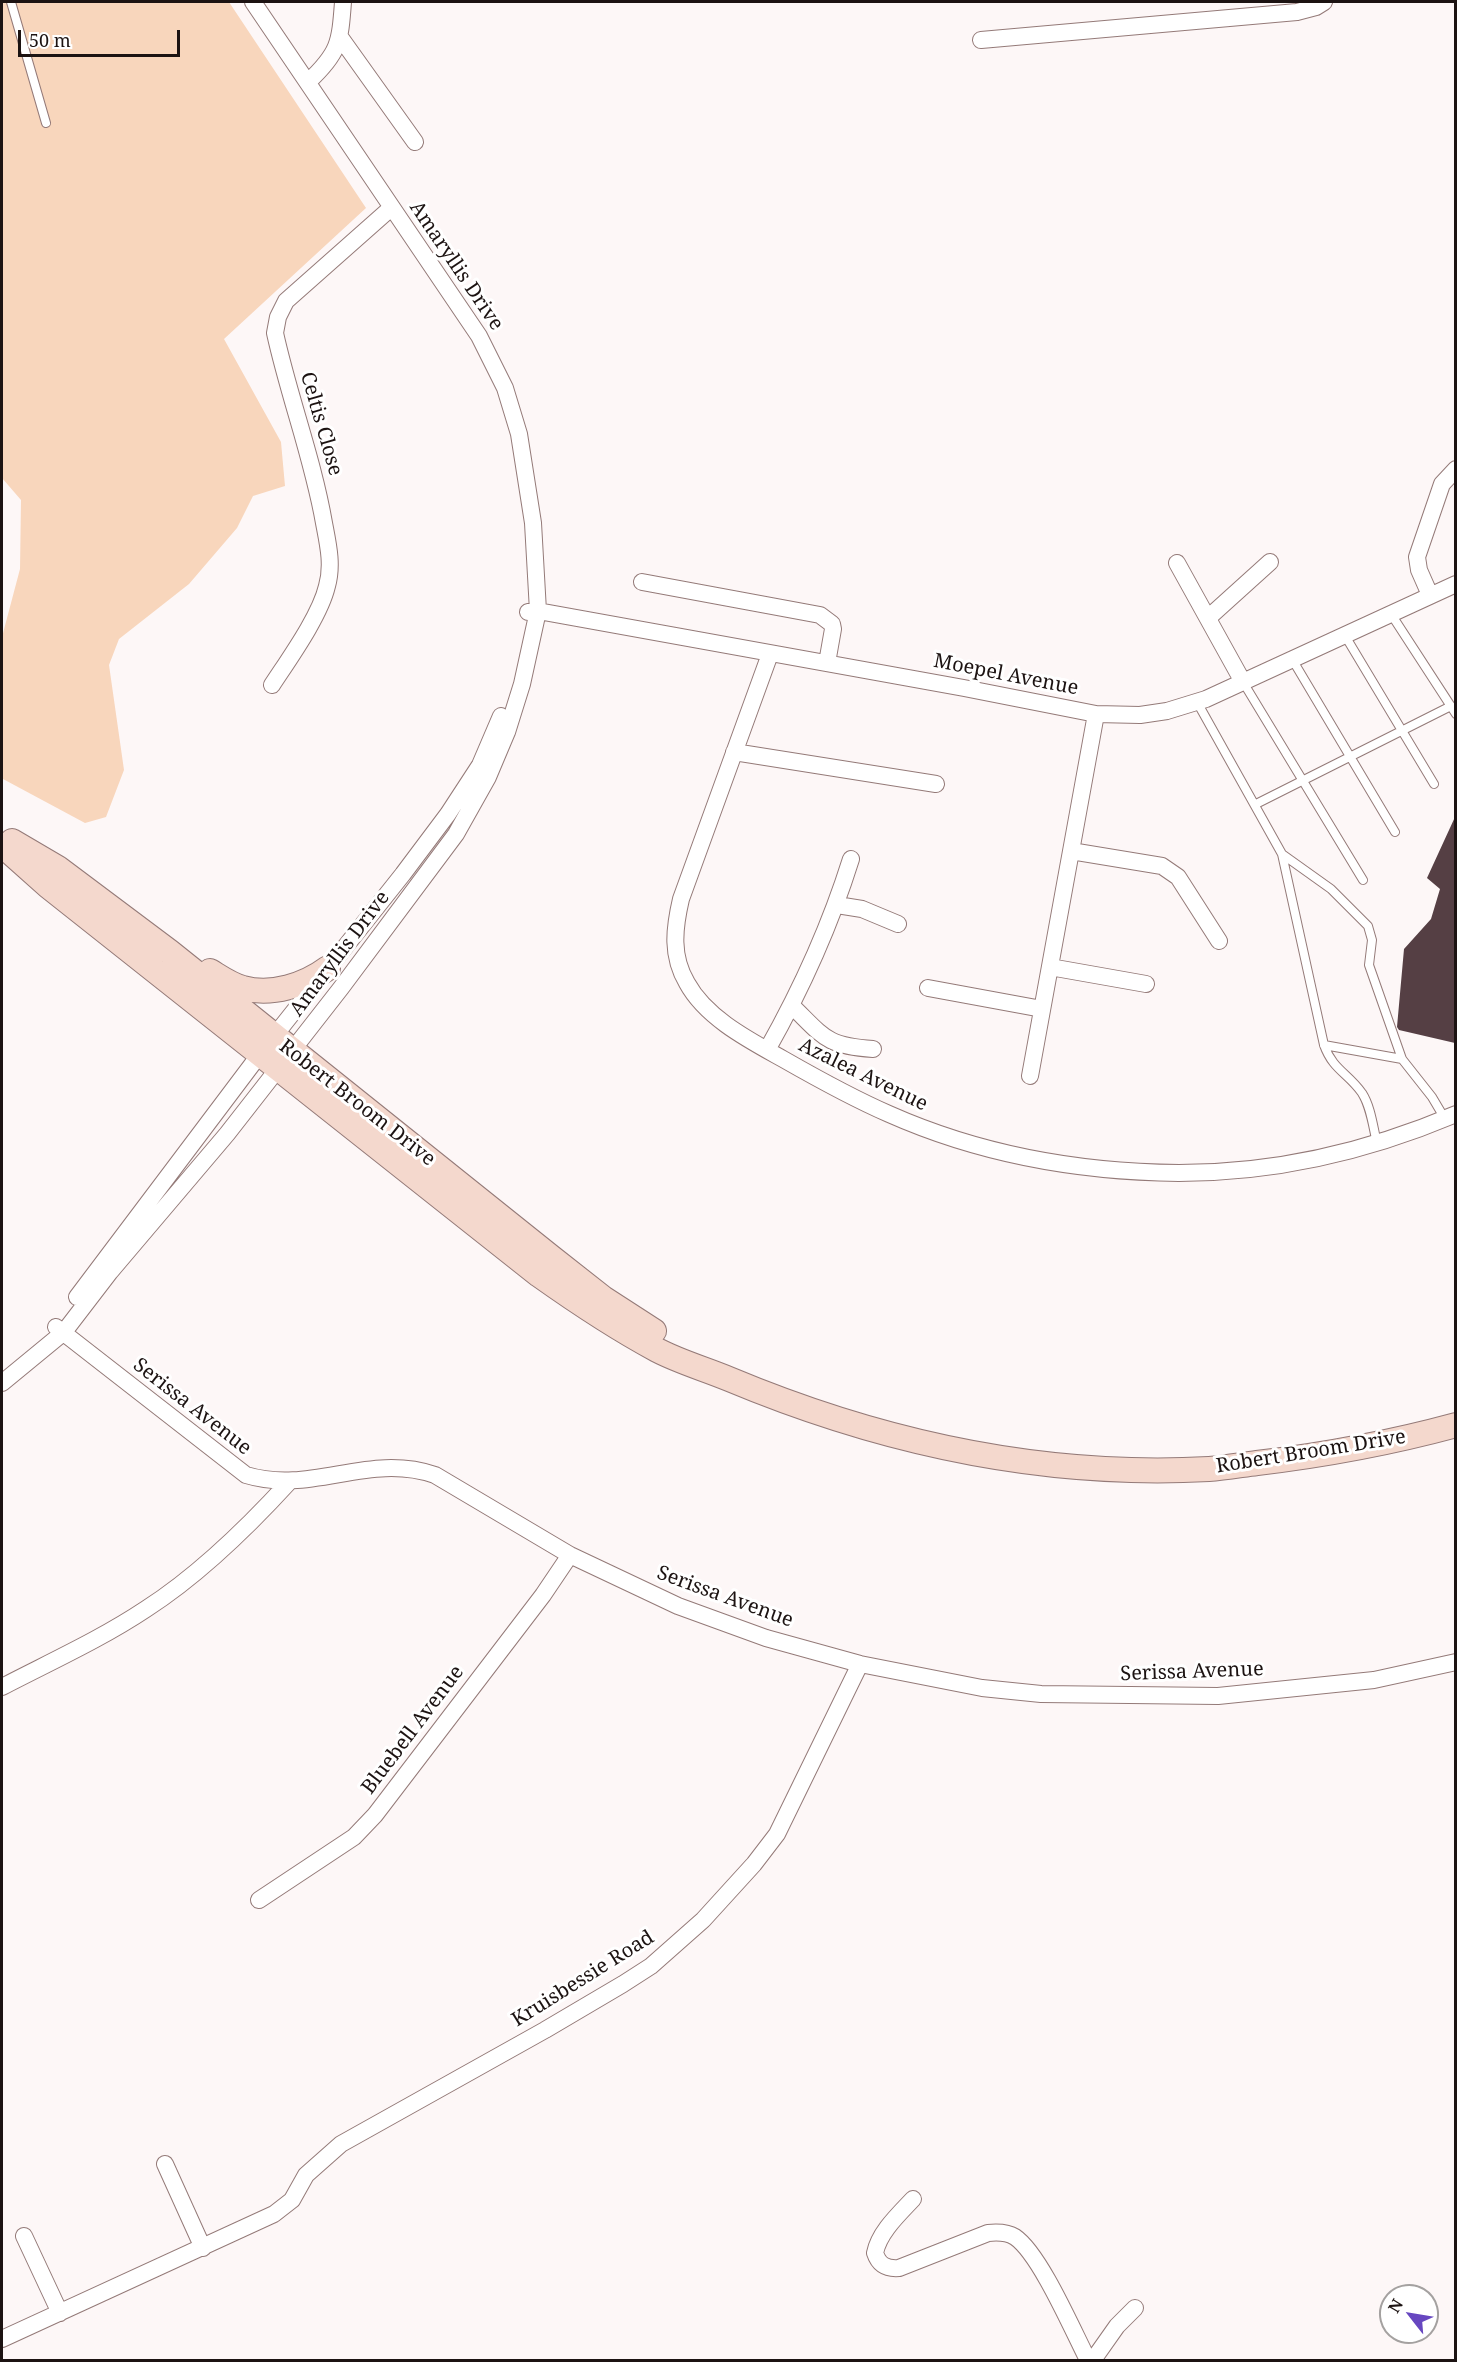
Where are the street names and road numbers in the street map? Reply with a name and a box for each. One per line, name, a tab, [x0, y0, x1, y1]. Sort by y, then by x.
street label: Amaryllis Drive	[404, 197, 508, 335]
street label: Celtis Close	[295, 369, 347, 479]
street label: Moepel Avenue	[932, 649, 1080, 701]
street label: Amaryllis Drive	[285, 887, 395, 1021]
street label: Azalea Avenue	[795, 1033, 931, 1117]
street label: Robert Broom Drive	[274, 1035, 440, 1171]
street label: Serissa Avenue	[128, 1353, 256, 1461]
street label: Robert Broom Drive	[1214, 1425, 1408, 1479]
street label: Serissa Avenue	[654, 1561, 796, 1633]
street label: Serissa Avenue	[1120, 1658, 1264, 1686]
street label: Bluebell Avenue	[357, 1661, 469, 1799]
street label: Kruisbessie Road	[507, 1926, 659, 2032]

